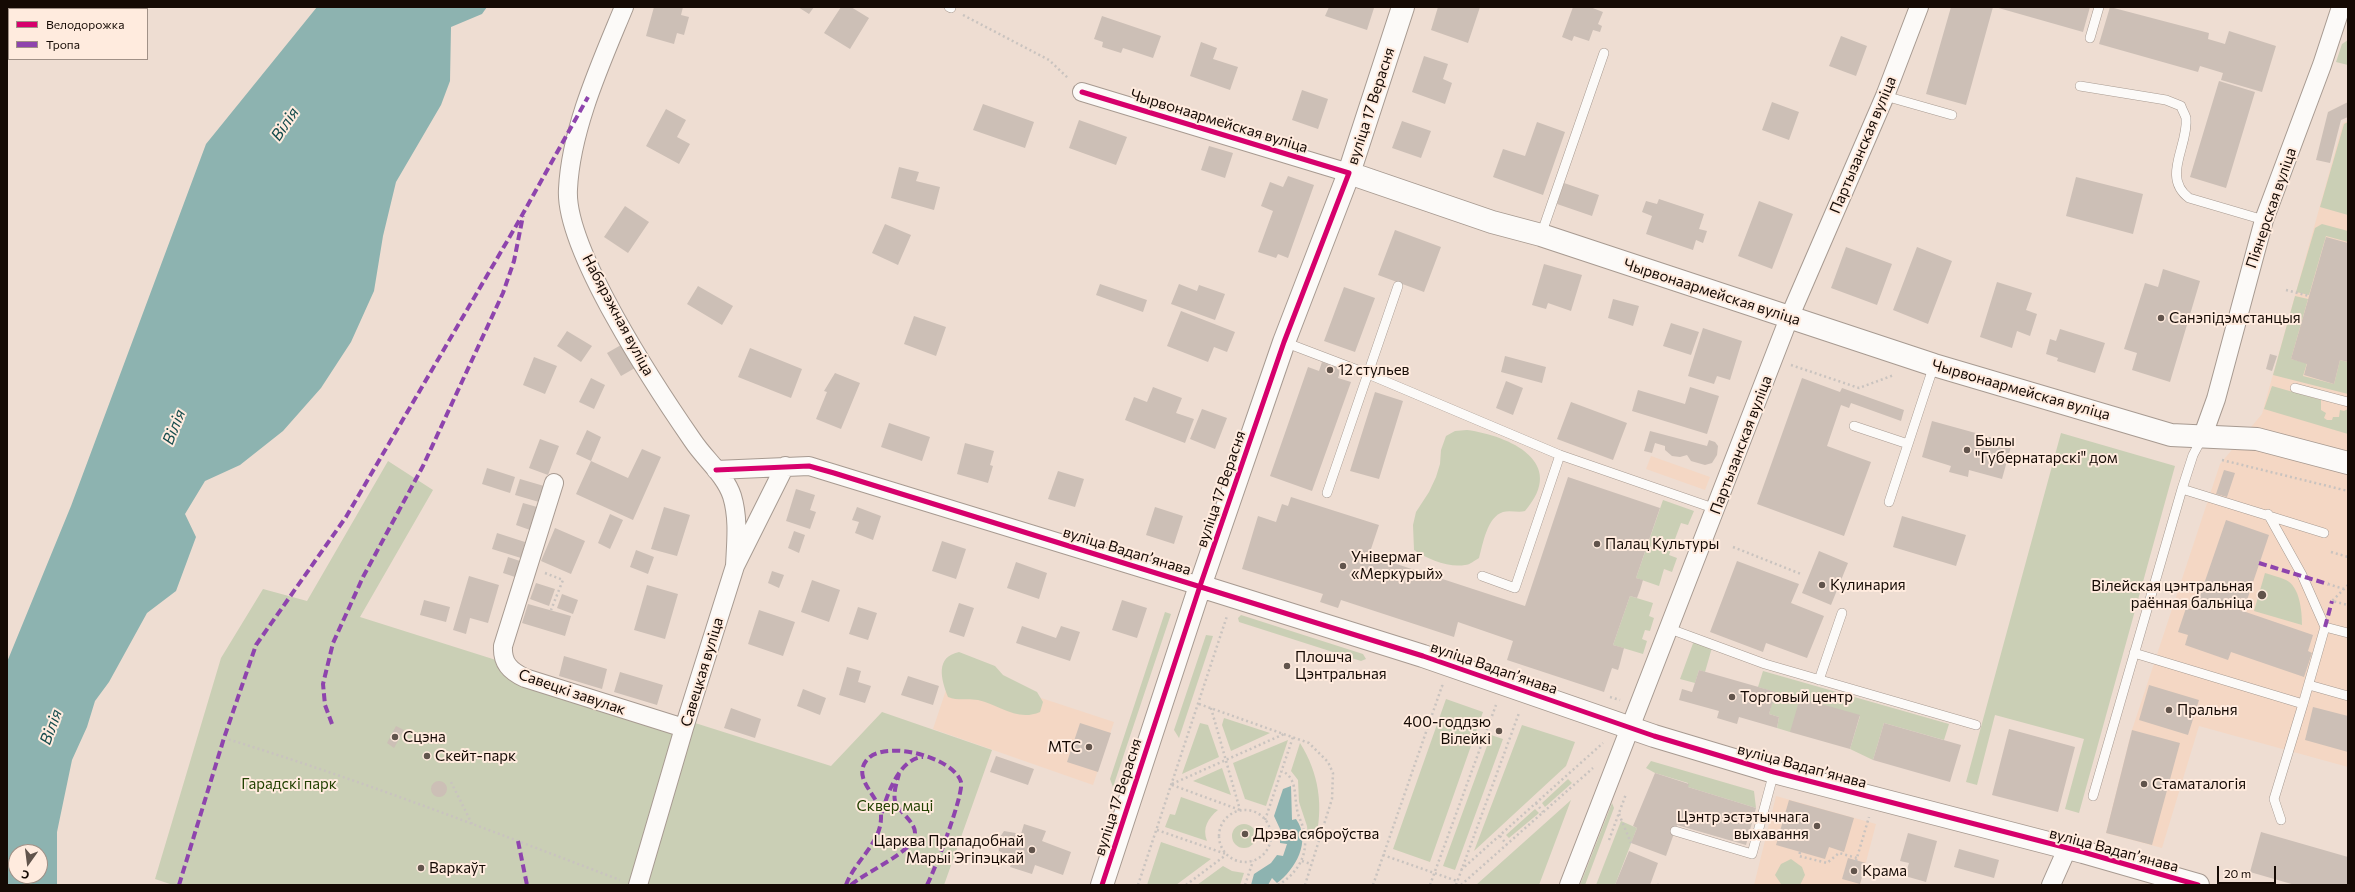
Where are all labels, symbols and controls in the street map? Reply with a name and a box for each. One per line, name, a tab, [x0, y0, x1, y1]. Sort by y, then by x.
legend	[8, 8, 148, 60]
text: Велодорожка	[46, 17, 124, 31]
text: Тропа	[46, 37, 80, 51]
street label: вуліца 17 Верасня	[1344, 45, 1398, 167]
street label: Партызанская вуліца	[1826, 74, 1900, 216]
street label: Чырвонаармейская вуліца	[1128, 85, 1310, 157]
water label: Вілія	[267, 104, 303, 144]
street label: Піянерская вуліца	[2242, 145, 2300, 271]
street label: Набярэжная вуліца	[578, 251, 658, 379]
street label: Чырвонаармейская вуліца	[1621, 255, 1803, 329]
place label: Санэпідэмстанцыя	[2169, 309, 2301, 327]
marker: Санэпідэмстанцыя	[2156, 313, 2166, 323]
street label: Чырвонаармейская вуліца	[1930, 356, 2112, 424]
place label: 12 стульев	[1338, 361, 1410, 379]
marker: 12 стульев	[1325, 365, 1335, 375]
street label: Партызанская вуліца	[1706, 373, 1776, 517]
water label: Вілія	[158, 407, 190, 447]
street label: вуліца 17 Верасня	[1193, 428, 1249, 550]
place label: Былы "Губернатарскі" дом	[1975, 432, 2118, 467]
marker: Былы "Губернатарскі" дом	[1962, 445, 1972, 455]
street label: вуліца Вадапʼянава	[1061, 523, 1193, 579]
place label: Палац Культуры	[1605, 535, 1719, 553]
marker: Палац Культуры	[1592, 539, 1602, 549]
place label: Універмаг «Меркурый»	[1351, 548, 1443, 583]
marker: Універмаг «Меркурый»	[1338, 561, 1348, 571]
place label: Кулинария	[1830, 576, 1906, 594]
place label: Вілейская цэнтральная раённая бальніца	[2091, 577, 2253, 612]
marker: Кулинария	[1817, 580, 1827, 590]
marker: Вілейская цэнтральная раённая бальніца	[2256, 589, 2268, 601]
street label: Савецкая вуліца	[677, 615, 727, 729]
street label: вуліца Вадапʼянава	[1428, 638, 1560, 698]
place label: Плошча Цэнтральная	[1295, 648, 1387, 683]
marker: Плошча Цэнтральная	[1282, 661, 1292, 671]
street label: Савецкі завулак	[516, 665, 628, 719]
place label: Торговый центр	[1740, 688, 1853, 706]
marker: Торговый центр	[1727, 692, 1737, 702]
place label: Пральня	[2177, 701, 2238, 719]
marker: Пральня	[2164, 705, 2174, 715]
water label: Вілія	[36, 707, 66, 747]
place label: 400-годдзю Вілейкі	[1403, 713, 1491, 748]
marker: 400-годдзю Вілейкі	[1494, 726, 1504, 736]
place label: Сцэна	[403, 728, 446, 746]
marker: Сцэна	[390, 732, 400, 742]
street label: вуліца 17 Верасня	[1091, 736, 1145, 858]
place label: МТС	[1048, 738, 1081, 756]
street label: вуліца Вадапʼянава	[1735, 740, 1869, 792]
marker: МТС	[1084, 742, 1094, 752]
place label: Скейт-парк	[435, 747, 516, 765]
marker: Скейт-парк	[422, 751, 432, 761]
park label: Гарадскі парк	[241, 775, 337, 793]
place label: Стаматалогія	[2152, 775, 2246, 793]
marker: Стаматалогія	[2139, 779, 2149, 789]
park label: Сквер маці	[857, 797, 933, 815]
place label: Цэнтр эстэтычнага выхавання	[1677, 808, 1809, 843]
marker: Цэнтр эстэтычнага выхавання	[1812, 821, 1822, 831]
street label: вуліца Вадапʼянава	[2047, 824, 2181, 876]
place label: Дрэва сяброўства	[1253, 825, 1379, 843]
marker: Дрэва сяброўства	[1240, 829, 1250, 839]
place label: Царква Прападобнай Марыі Эгіпэцкай	[874, 832, 1024, 867]
north arrow	[8, 844, 48, 884]
marker: Царква Прападобнай Марыі Эгіпэцкай	[1027, 845, 1037, 855]
scale bar	[2219, 858, 2278, 884]
place label: Варкаўт	[429, 859, 486, 877]
place label: Крама	[1862, 862, 1907, 880]
marker: Варкаўт	[416, 863, 426, 873]
marker: Крама	[1849, 866, 1859, 876]
text: 20 m	[2224, 866, 2251, 880]
text: С	[20, 868, 30, 882]

